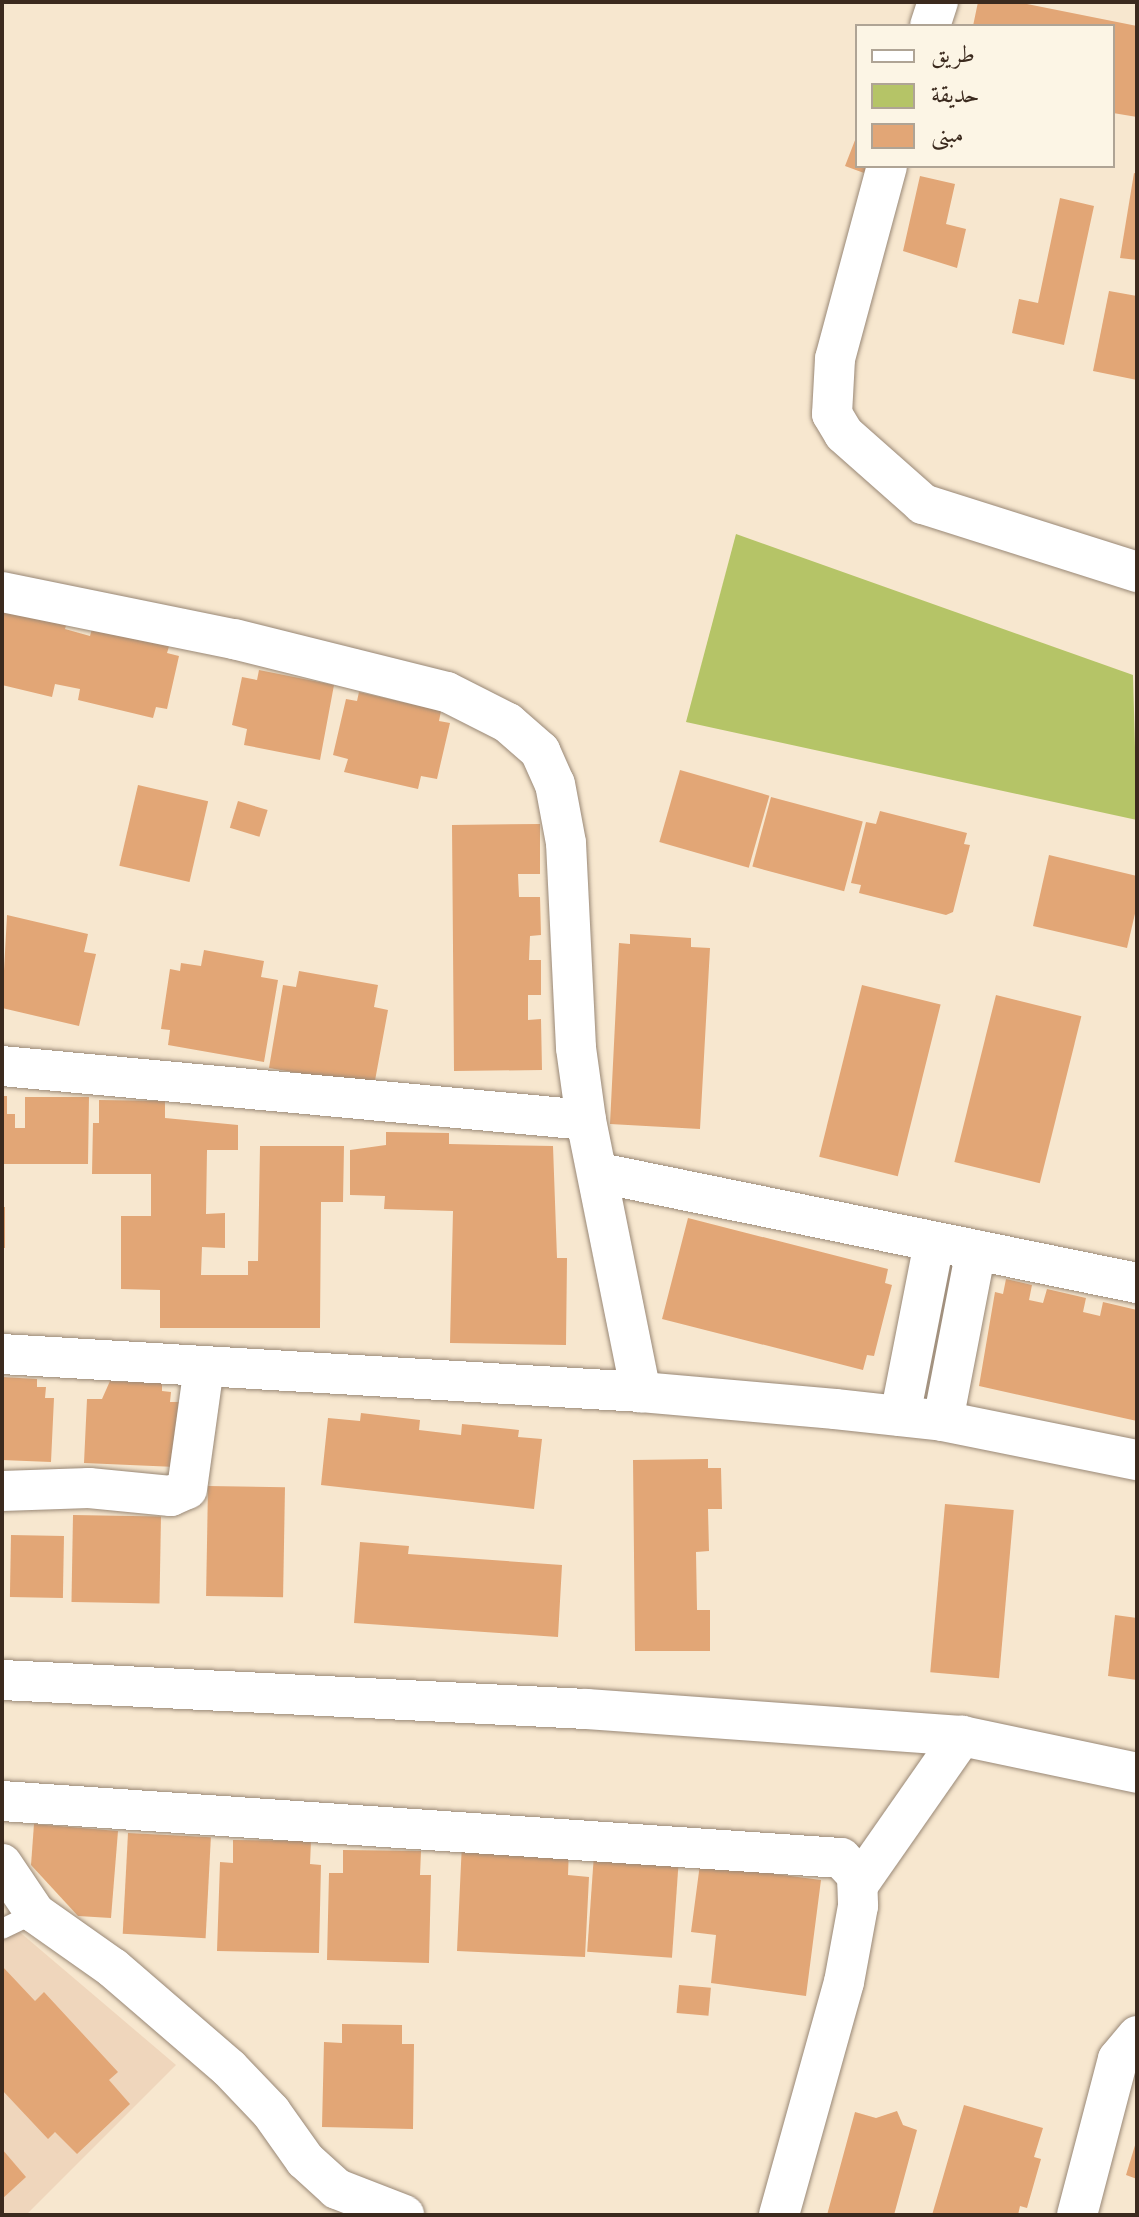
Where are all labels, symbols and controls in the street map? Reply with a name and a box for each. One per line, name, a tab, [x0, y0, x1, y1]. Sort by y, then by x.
legend	[855, 24, 1115, 168]
text: طريق	[931, 40, 975, 70]
text: حديقة	[931, 80, 980, 110]
text: مبنى	[931, 120, 964, 150]

